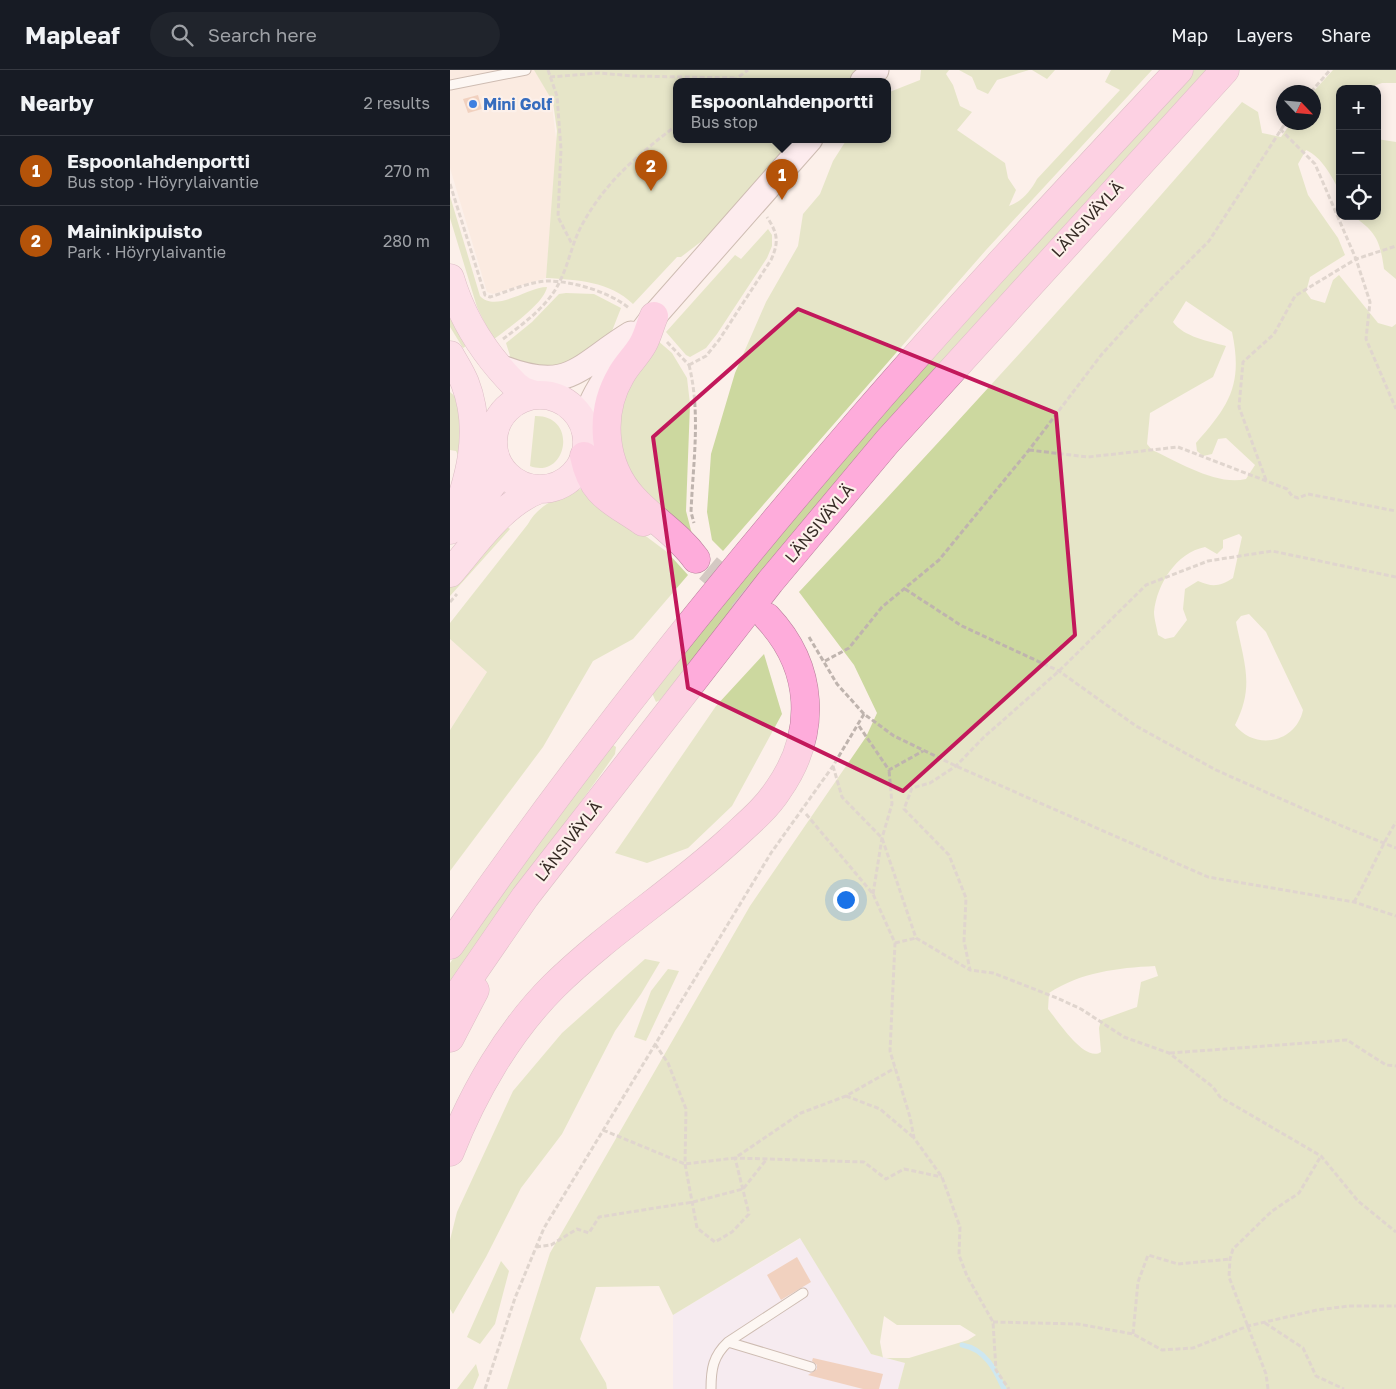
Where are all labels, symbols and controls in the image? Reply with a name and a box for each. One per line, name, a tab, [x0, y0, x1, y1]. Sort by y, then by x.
search box	[150, 12, 500, 57]
text: Mapleaf	[25, 20, 120, 49]
icon: search	[168, 21, 196, 49]
text: Search here	[208, 23, 317, 46]
text: Map	[1171, 24, 1208, 46]
text: Layers	[1236, 24, 1293, 46]
text: Share	[1321, 24, 1371, 46]
popup	[673, 78, 891, 143]
north arrow	[1276, 85, 1321, 130]
map controls	[1336, 85, 1381, 220]
button: +	[1336, 85, 1381, 130]
text: Espoonlahdenportti	[691, 89, 873, 112]
text: Nearby	[20, 90, 94, 116]
text: 2 results	[364, 93, 430, 113]
place label: Mini Golf	[483, 94, 552, 114]
marker: Mini Golf	[467, 98, 479, 110]
text: Bus stop	[691, 112, 758, 132]
button: −	[1336, 130, 1381, 175]
text: Espoonlahdenportti	[67, 149, 250, 172]
pin: 2	[635, 150, 667, 191]
pin: 1	[766, 159, 798, 200]
text: 1	[32, 161, 40, 181]
text: 270 m	[384, 161, 430, 181]
text: Bus stop · Höyrylaivantie	[67, 172, 259, 192]
button: locate	[1336, 175, 1381, 220]
street label: LÄNSIVÄYLÄ	[1047, 177, 1127, 261]
text: Maininkipuisto	[67, 219, 202, 242]
text: 2	[31, 231, 41, 251]
text: 280 m	[383, 231, 430, 251]
text: Park · Höyrylaivantie	[67, 242, 226, 262]
street label: LÄNSIVÄYLÄ	[780, 479, 858, 566]
street label: LÄNSIVÄYLÄ	[530, 797, 606, 885]
your location	[833, 887, 859, 913]

